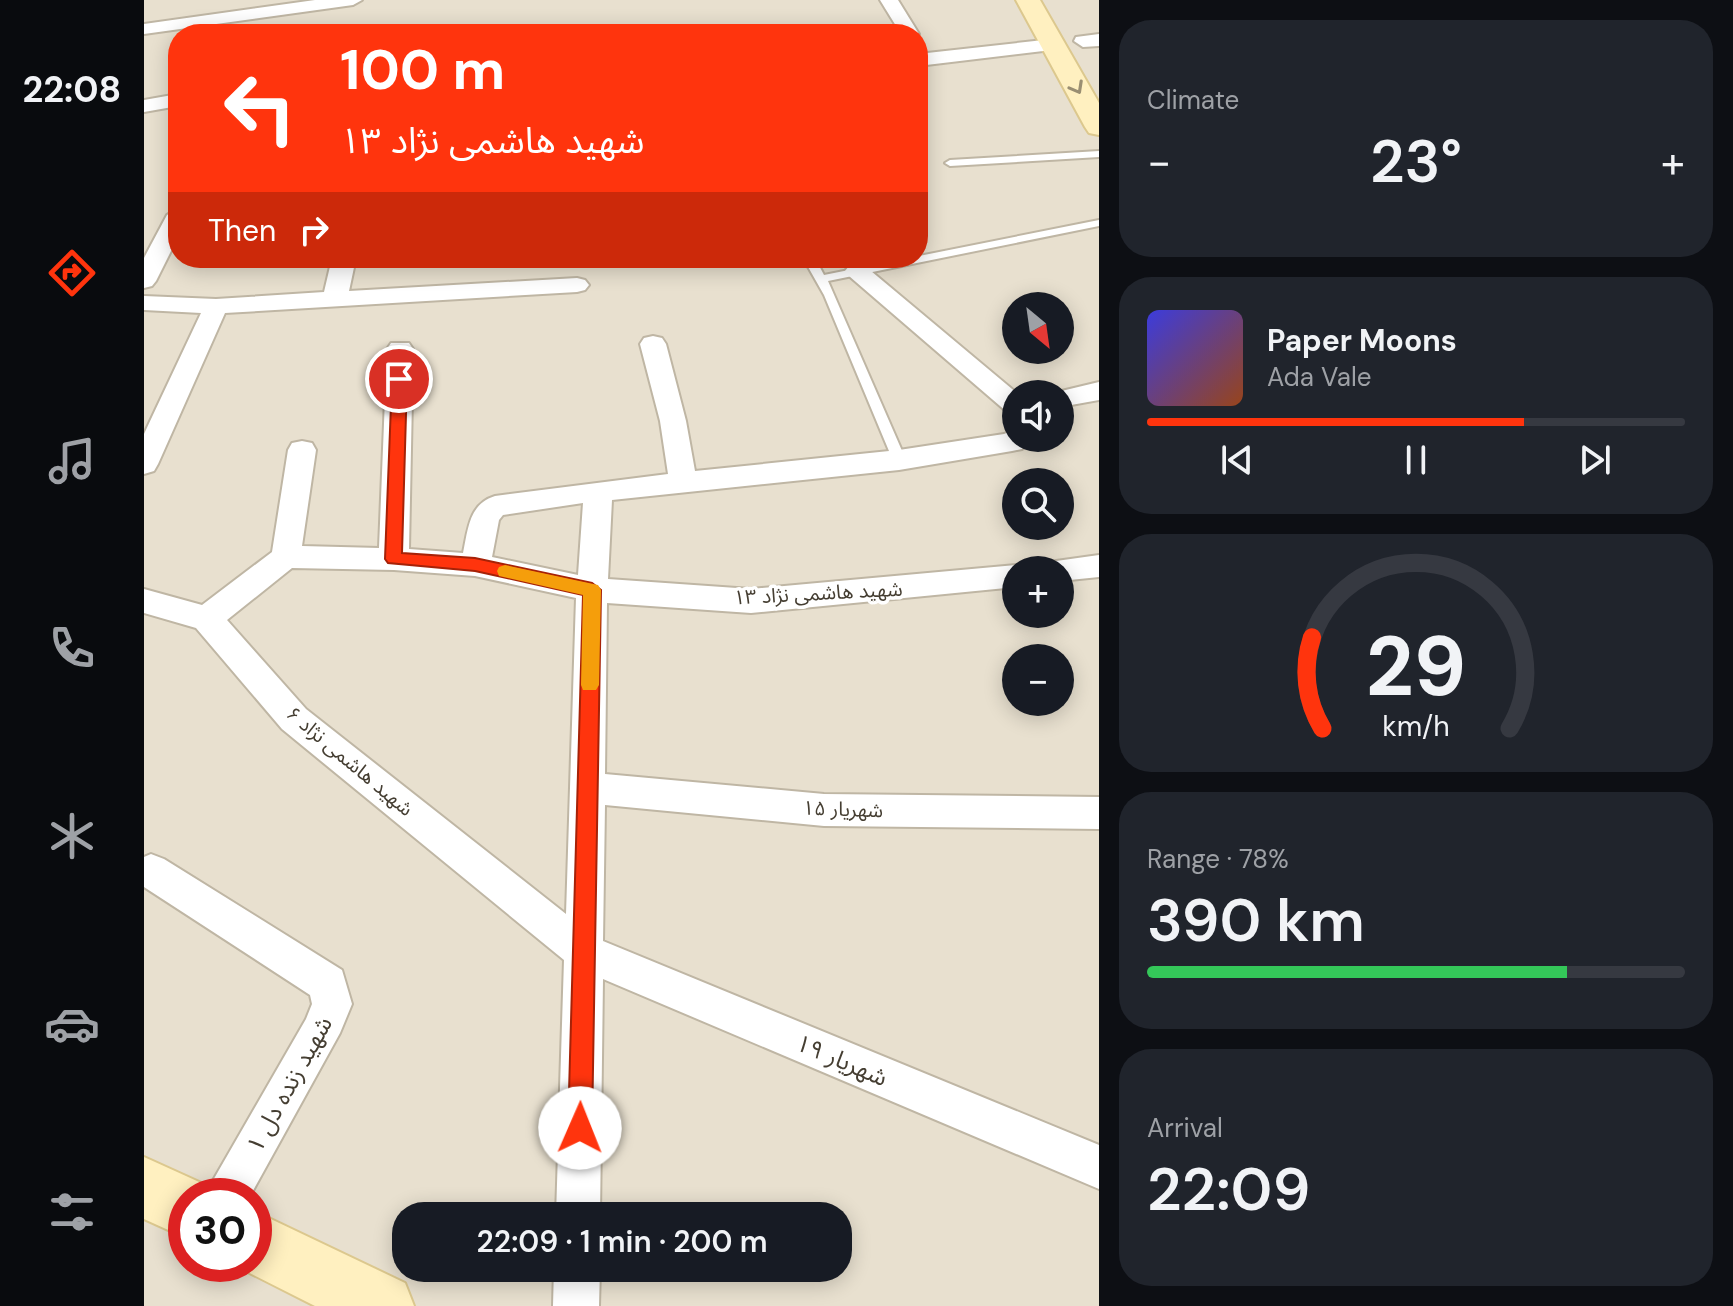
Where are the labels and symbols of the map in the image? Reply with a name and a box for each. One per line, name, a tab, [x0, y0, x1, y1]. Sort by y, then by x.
one-way arrow	[1067, 79, 1083, 94]
north arrow	[1002, 292, 1074, 364]
pin	[365, 345, 433, 413]
street label: شهید هاشمی نژاد ۱۳	[733, 576, 903, 610]
street label: شهید هاشمی نژاد ۶	[281, 700, 419, 822]
street label: شهریار ۱۵	[802, 795, 884, 823]
street label: شهید زنده دل ۱	[239, 1011, 339, 1157]
street label: شهریار ۱۹	[791, 1027, 893, 1093]
position arrow	[538, 1086, 622, 1170]
speed limit sign: 30	[168, 1178, 272, 1282]

